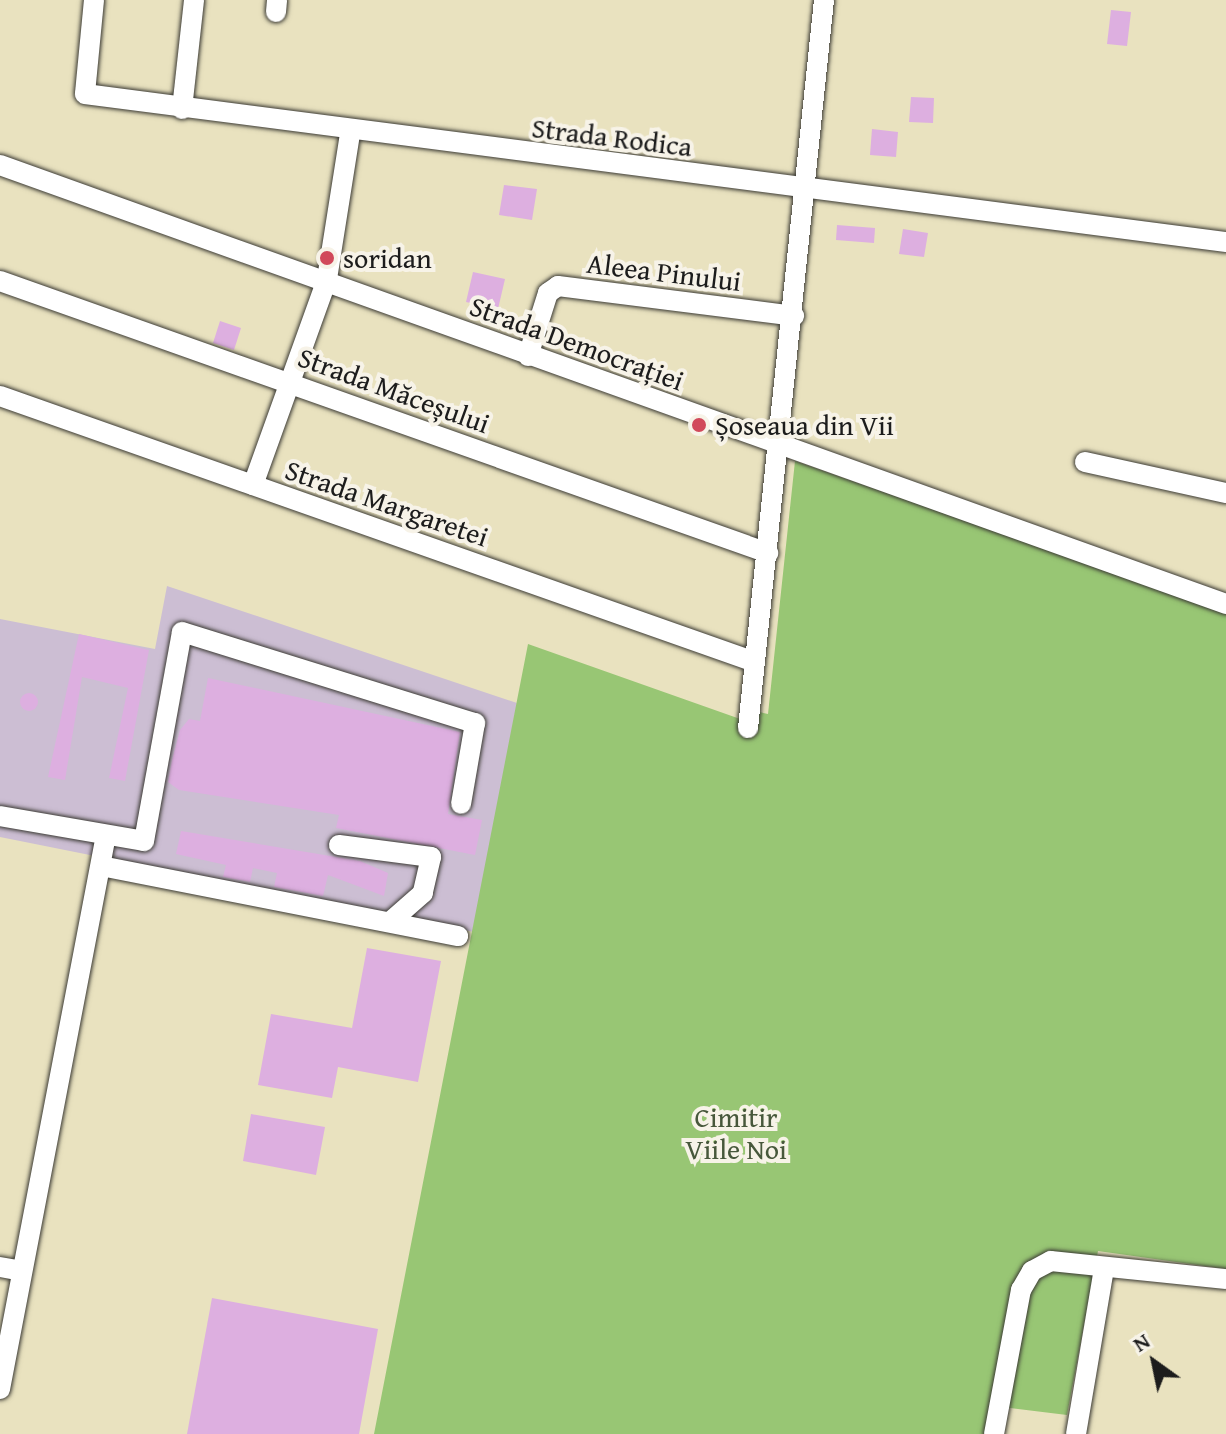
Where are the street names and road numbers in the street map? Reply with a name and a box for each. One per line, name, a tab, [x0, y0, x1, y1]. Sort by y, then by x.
street label: Strada Rodica	[530, 110, 694, 164]
street label: Aleea Pinului	[585, 246, 743, 298]
street label: Strada Democrației	[465, 289, 689, 397]
street label: Strada Măceșului	[294, 340, 494, 440]
street label: Strada Margaretei	[281, 453, 493, 553]

